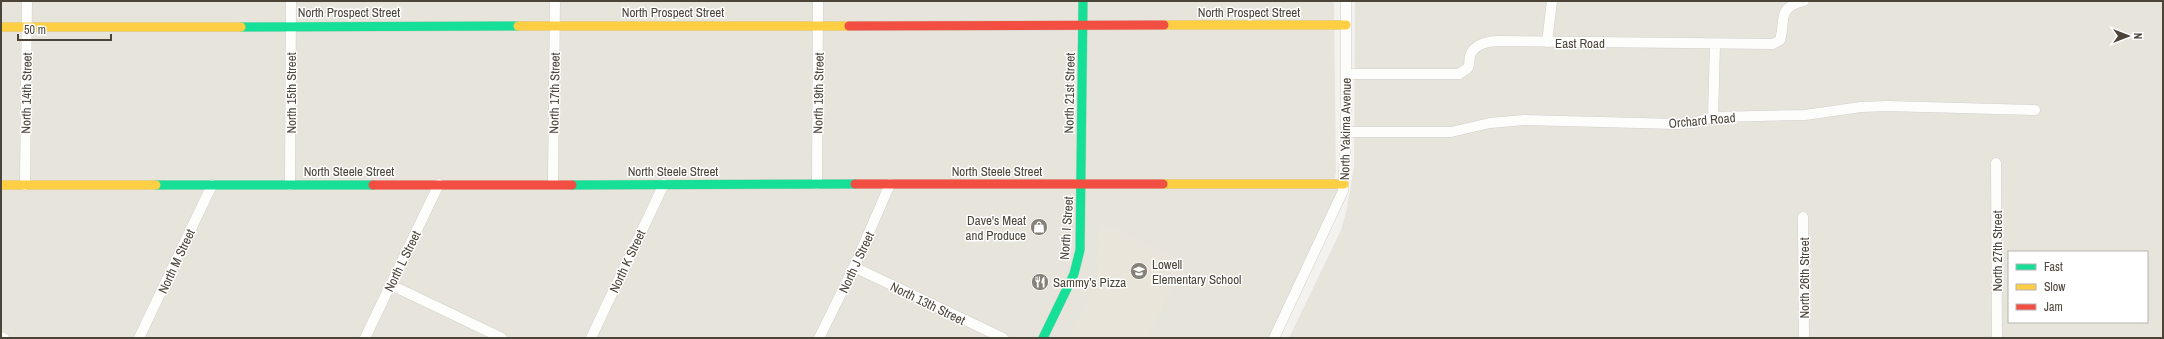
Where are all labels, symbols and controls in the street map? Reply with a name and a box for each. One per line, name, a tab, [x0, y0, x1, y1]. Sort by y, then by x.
street label: North Prospect Street	[298, 4, 400, 21]
street label: North Prospect Street	[622, 4, 724, 21]
street label: North Prospect Street	[1198, 4, 1300, 21]
scale bar	[18, 16, 111, 42]
north arrow	[2108, 16, 2148, 56]
text: 50 m	[24, 22, 46, 38]
text: N	[2131, 33, 2145, 39]
street label: East Road	[1555, 35, 1605, 52]
street label: North 14th Street	[17, 52, 36, 134]
street label: North 15th Street	[283, 52, 300, 134]
street label: North 17th Street	[545, 52, 564, 134]
street label: North 19th Street	[809, 52, 828, 134]
street label: North 21st Street	[1060, 53, 1079, 133]
street label: North Yakima Avenue	[1336, 78, 1355, 180]
street label: Orchard Road	[1668, 109, 1736, 132]
street label: North Steele Street	[304, 163, 394, 180]
street label: North Steele Street	[628, 163, 718, 180]
street label: North Steele Street	[952, 163, 1042, 180]
street label: North I Street	[1056, 196, 1077, 260]
street label: North 27th Street	[1989, 210, 2006, 292]
place label: Dave's Meat and Produce	[966, 212, 1026, 244]
shop icon: Dave's Meat and Produce	[1029, 217, 1049, 237]
street label: North M Street	[154, 226, 199, 296]
street label: North K Street	[605, 227, 649, 295]
street label: North L Street	[380, 228, 425, 295]
street label: North J Street	[835, 229, 878, 296]
street label: North 26th Street	[1796, 237, 1813, 319]
legend	[2008, 251, 2148, 323]
place label: Lowell Elementary School	[1152, 256, 1241, 288]
text: Fast	[2044, 259, 2063, 275]
school or university icon: Lowell Elementary School	[1129, 261, 1149, 281]
restaurant icon: Sammy’s Pizza	[1030, 272, 1050, 292]
place label: Sammy’s Pizza	[1053, 274, 1126, 291]
street label: North 13th Street	[888, 278, 968, 329]
text: Slow	[2044, 279, 2066, 295]
text: Jam	[2044, 299, 2063, 315]

